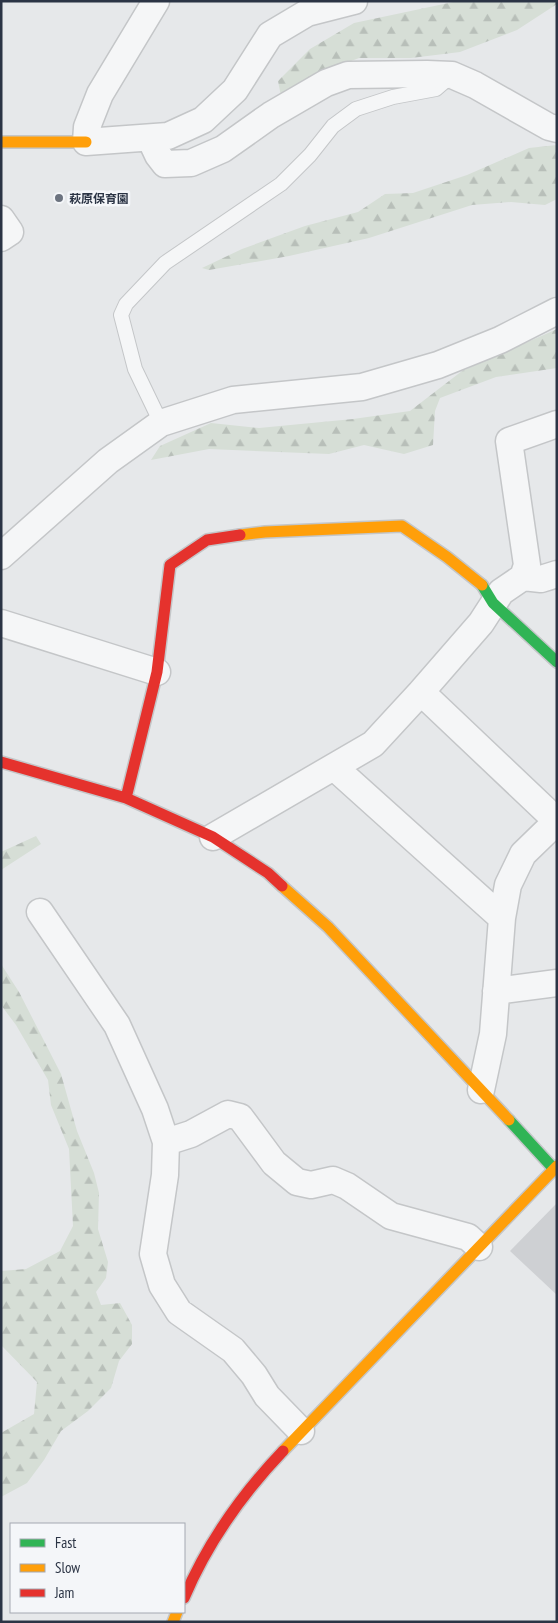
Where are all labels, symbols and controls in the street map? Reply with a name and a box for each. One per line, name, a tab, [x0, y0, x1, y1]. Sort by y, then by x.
place label: 萩原保育園	[69, 191, 129, 206]
marker: 萩原保育園	[53, 192, 65, 204]
legend	[10, 1523, 185, 1613]
text: Fast	[55, 1533, 76, 1552]
text: Slow	[55, 1558, 80, 1577]
text: Jam	[54, 1583, 74, 1602]

